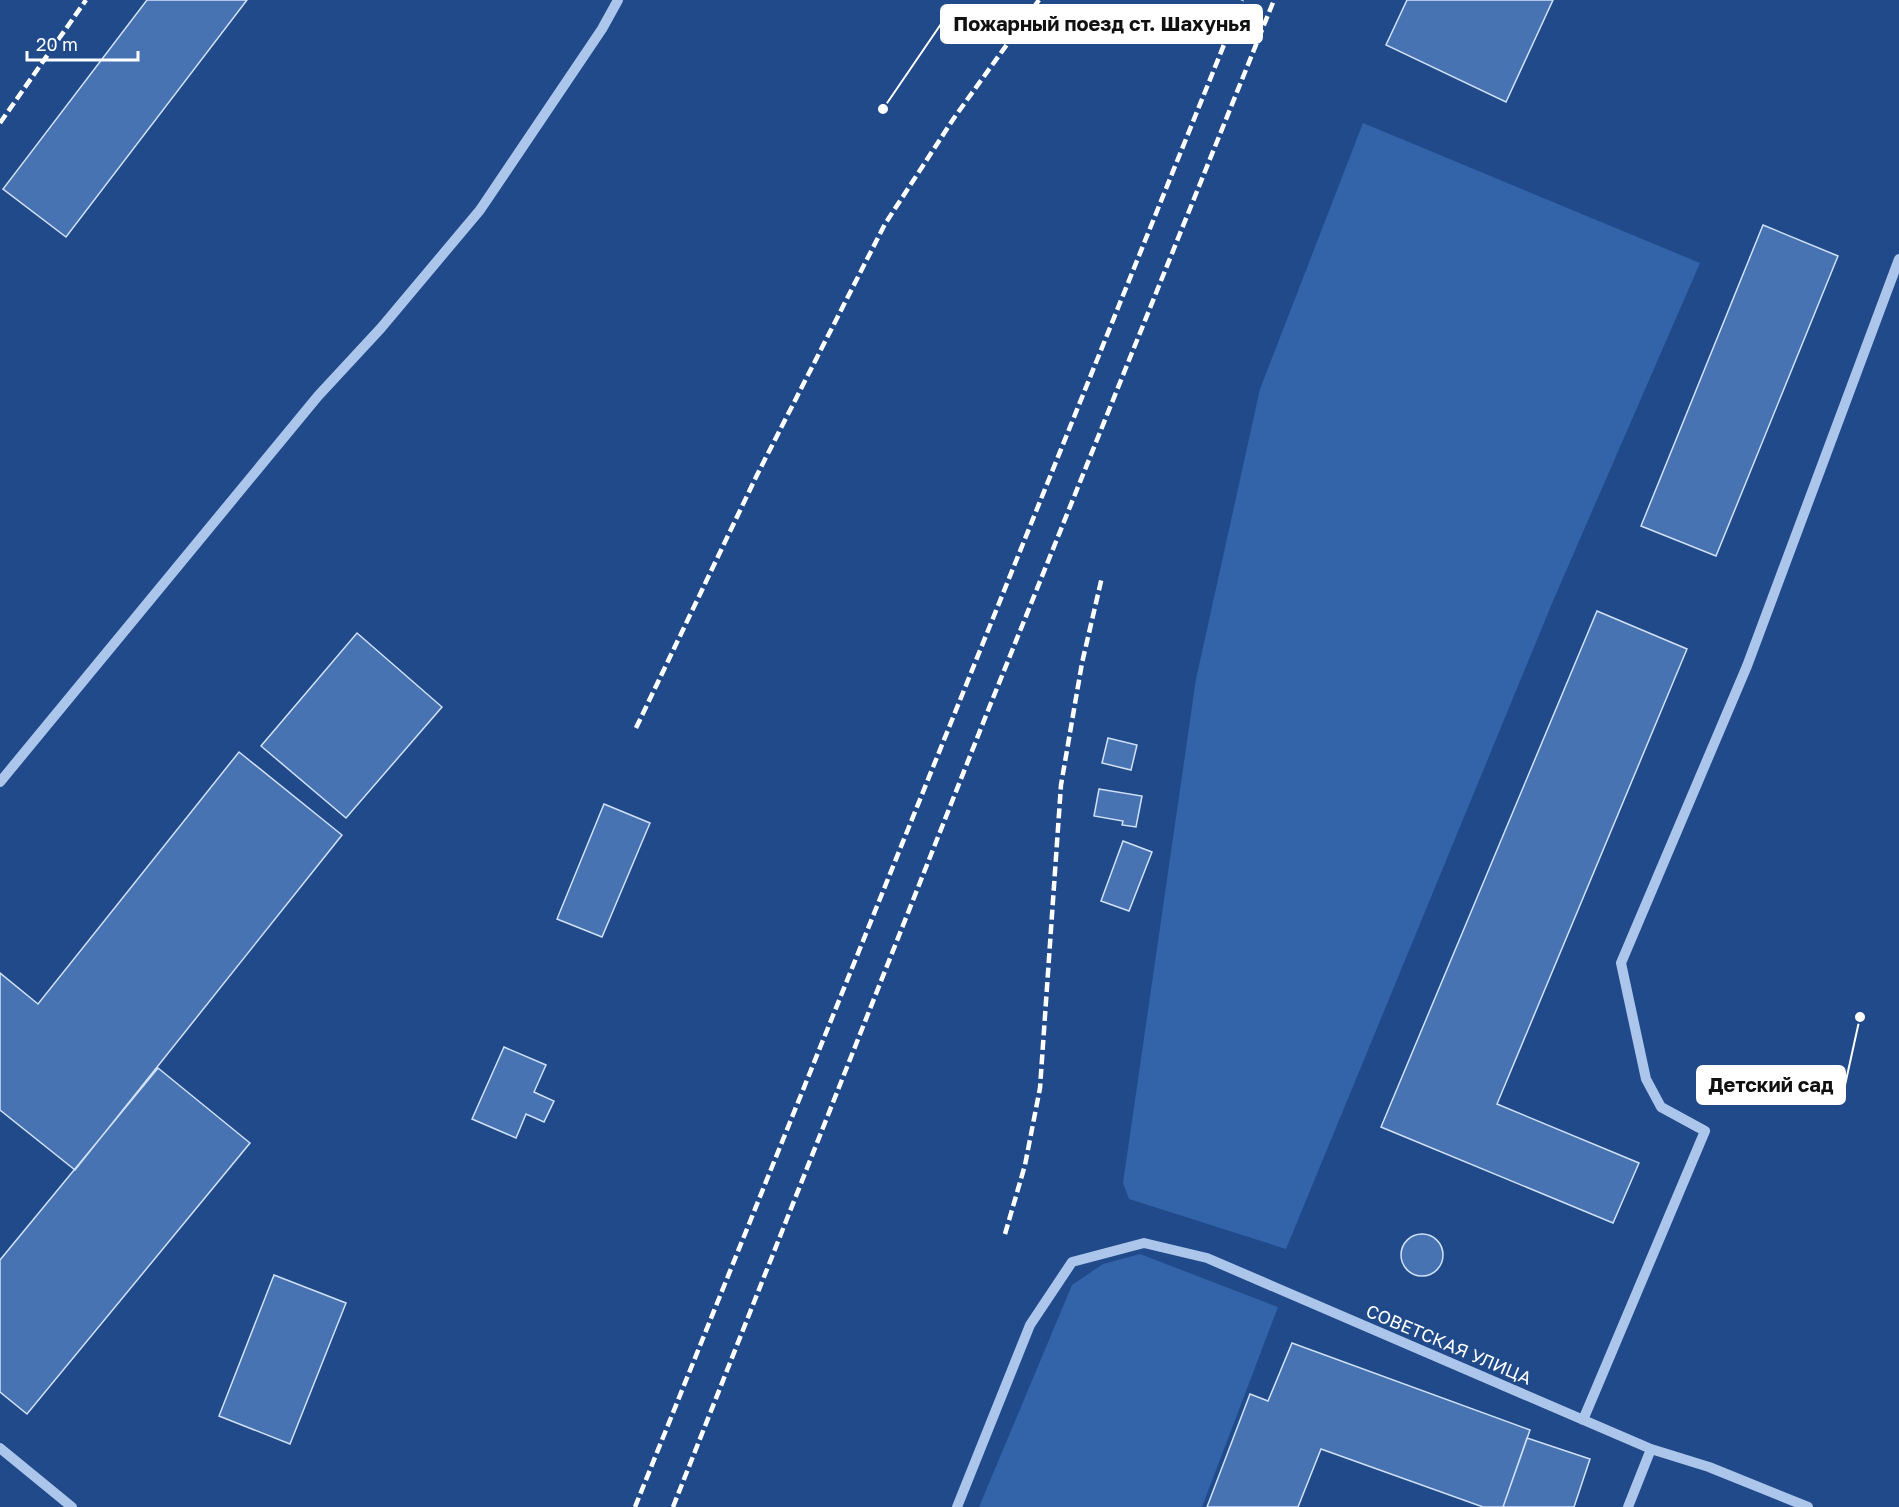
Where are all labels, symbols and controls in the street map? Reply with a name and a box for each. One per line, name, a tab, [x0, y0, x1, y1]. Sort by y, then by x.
callout: Пожарный поезд ст. Шахунья	[941, 5, 1262, 43]
text: Пожарный поезд ст. Шахунья	[953, 11, 1251, 35]
scale bar	[27, 24, 138, 62]
text: 20 m	[36, 33, 78, 55]
callout: Детский сад	[1697, 1066, 1845, 1104]
text: Детский сад	[1709, 1072, 1834, 1096]
street label: СОВЕТСКАЯ УЛИЦА	[1363, 1299, 1535, 1389]

